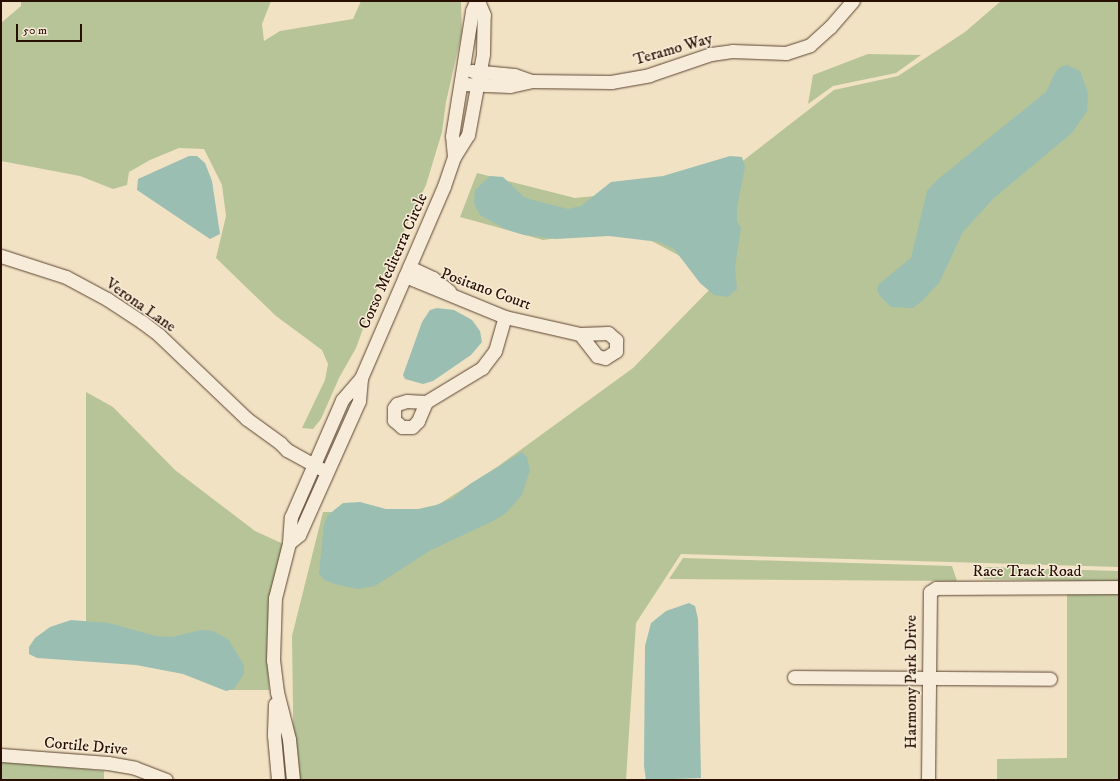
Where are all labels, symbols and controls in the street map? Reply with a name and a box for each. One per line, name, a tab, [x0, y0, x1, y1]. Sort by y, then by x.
scale bar	[18, 16, 84, 42]
text: 50 m	[23, 23, 47, 38]
street label: Teramo Way	[631, 29, 715, 69]
street label: Corso Mediterra Circle	[354, 190, 432, 332]
street label: Positano Court	[438, 264, 534, 314]
street label: Verona Lane	[102, 274, 180, 336]
street label: Race Track Road	[973, 561, 1081, 581]
street label: Harmony Park Drive	[901, 615, 921, 749]
street label: Cortile Drive	[43, 733, 129, 759]

